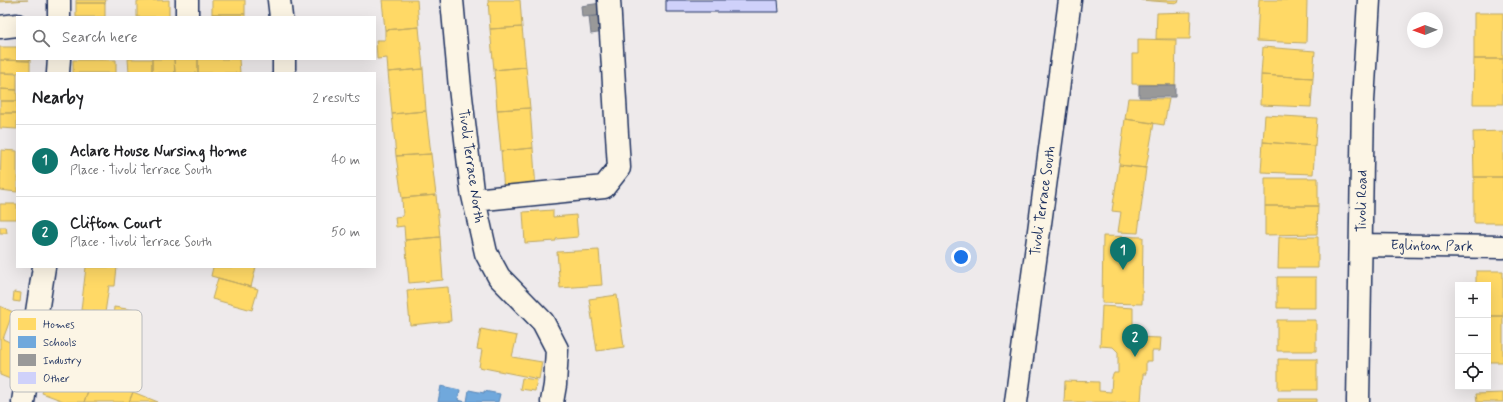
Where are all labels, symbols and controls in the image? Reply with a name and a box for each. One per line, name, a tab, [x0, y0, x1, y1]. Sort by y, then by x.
north arrow	[1407, 12, 1443, 48]
search box	[16, 16, 376, 60]
icon: search	[30, 27, 52, 49]
text: Search here	[62, 28, 138, 48]
text: Nearby	[32, 87, 84, 109]
text: 2 results	[313, 90, 360, 107]
street label: Tivoli Terrace North	[454, 108, 488, 224]
text: Aclare House Nursing Home	[70, 142, 247, 162]
street label: Tivoli Terrace South	[1026, 144, 1060, 257]
text: 1	[42, 152, 48, 169]
text: 40 m	[331, 152, 360, 169]
text: Place · Tivoli Terrace South	[70, 162, 212, 179]
street label: Tivoli Road	[1352, 170, 1372, 232]
text: Clifton Court	[70, 214, 162, 234]
text: 2	[42, 224, 48, 241]
text: 50 m	[331, 224, 360, 241]
text: Place · Tivoli Terrace South	[70, 234, 212, 251]
street label: Eglinton Park	[1390, 236, 1474, 256]
pin: 1	[1110, 237, 1136, 270]
your location	[951, 247, 971, 267]
map controls	[1455, 282, 1491, 390]
button: +	[1455, 282, 1491, 318]
legend	[10, 310, 142, 392]
text: Homes	[43, 318, 75, 332]
button: −	[1455, 318, 1491, 354]
pin: 2	[1122, 324, 1148, 357]
text: Schools	[43, 336, 77, 350]
text: Industry	[43, 354, 82, 368]
button: locate	[1455, 354, 1491, 390]
text: Other	[43, 372, 70, 386]

